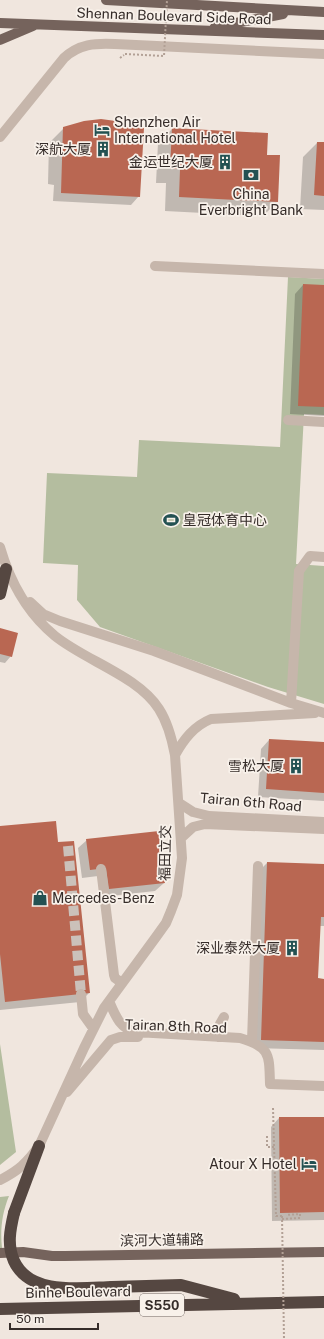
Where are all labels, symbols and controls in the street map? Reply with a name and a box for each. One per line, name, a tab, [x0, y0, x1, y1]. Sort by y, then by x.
street label: Shennan Boulevard Side Road	[76, 5, 272, 27]
place label: Shenzhen Air International Hotel	[114, 114, 236, 146]
hotel icon: Shenzhen Air International Hotel	[93, 121, 111, 139]
building icon: 深航大厦	[94, 140, 112, 158]
place label: 深航大厦	[35, 141, 91, 157]
building icon: 金运世纪大厦	[216, 153, 234, 171]
place label: 金运世纪大厦	[129, 154, 213, 170]
bank icon: China Everbright Bank	[242, 166, 260, 184]
place label: China Everbright Bank	[199, 186, 303, 218]
sports icon: 皇冠体育中心	[162, 511, 180, 529]
place label: 皇冠体育中心	[183, 512, 267, 528]
building icon: 雪松大厦	[287, 757, 305, 775]
place label: 雪松大厦	[228, 758, 284, 774]
street label: Tairan 6th Road	[199, 790, 303, 814]
street label: 福田立交	[157, 825, 173, 881]
shop icon: Mercedes-Benz	[31, 889, 49, 907]
place label: Mercedes-Benz	[52, 890, 155, 906]
building icon: 深业泰然大厦	[283, 939, 301, 957]
place label: 深业泰然大厦	[196, 940, 280, 956]
street label: Tairan 8th Road	[125, 1016, 227, 1036]
hotel icon: Atour X Hotel	[300, 1155, 318, 1173]
place label: Atour X Hotel	[209, 1156, 297, 1172]
street label: 滨河大道辅路	[120, 1231, 204, 1249]
street label: Binhe Boulevard	[25, 1283, 131, 1301]
road number: S550	[140, 1294, 184, 1316]
scale bar	[10, 1305, 98, 1331]
text: 50 m	[16, 1312, 44, 1326]

